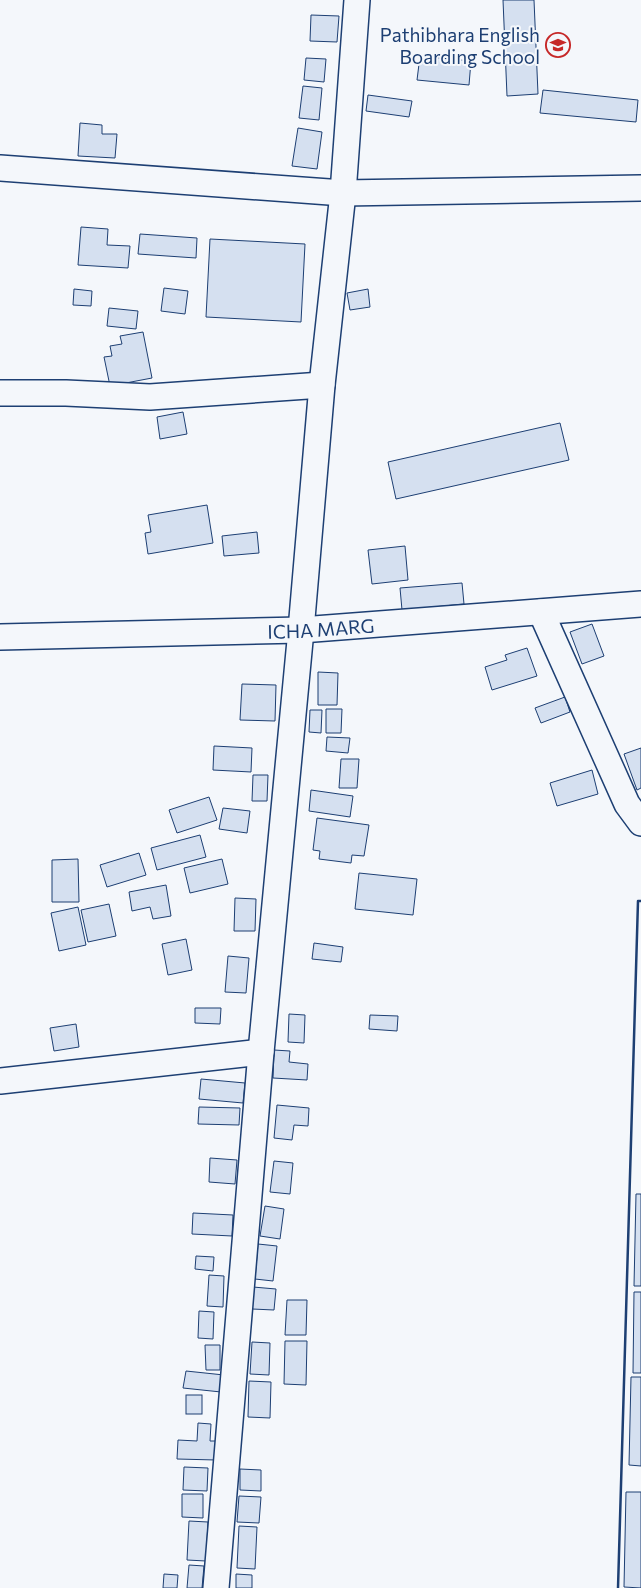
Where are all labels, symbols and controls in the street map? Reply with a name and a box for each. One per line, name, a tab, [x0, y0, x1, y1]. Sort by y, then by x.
place label: Pathibhara English Boarding School	[380, 23, 540, 68]
school or university icon: Pathibhara English Boarding School	[545, 32, 571, 58]
street label: ICHA MARG	[267, 613, 375, 642]

